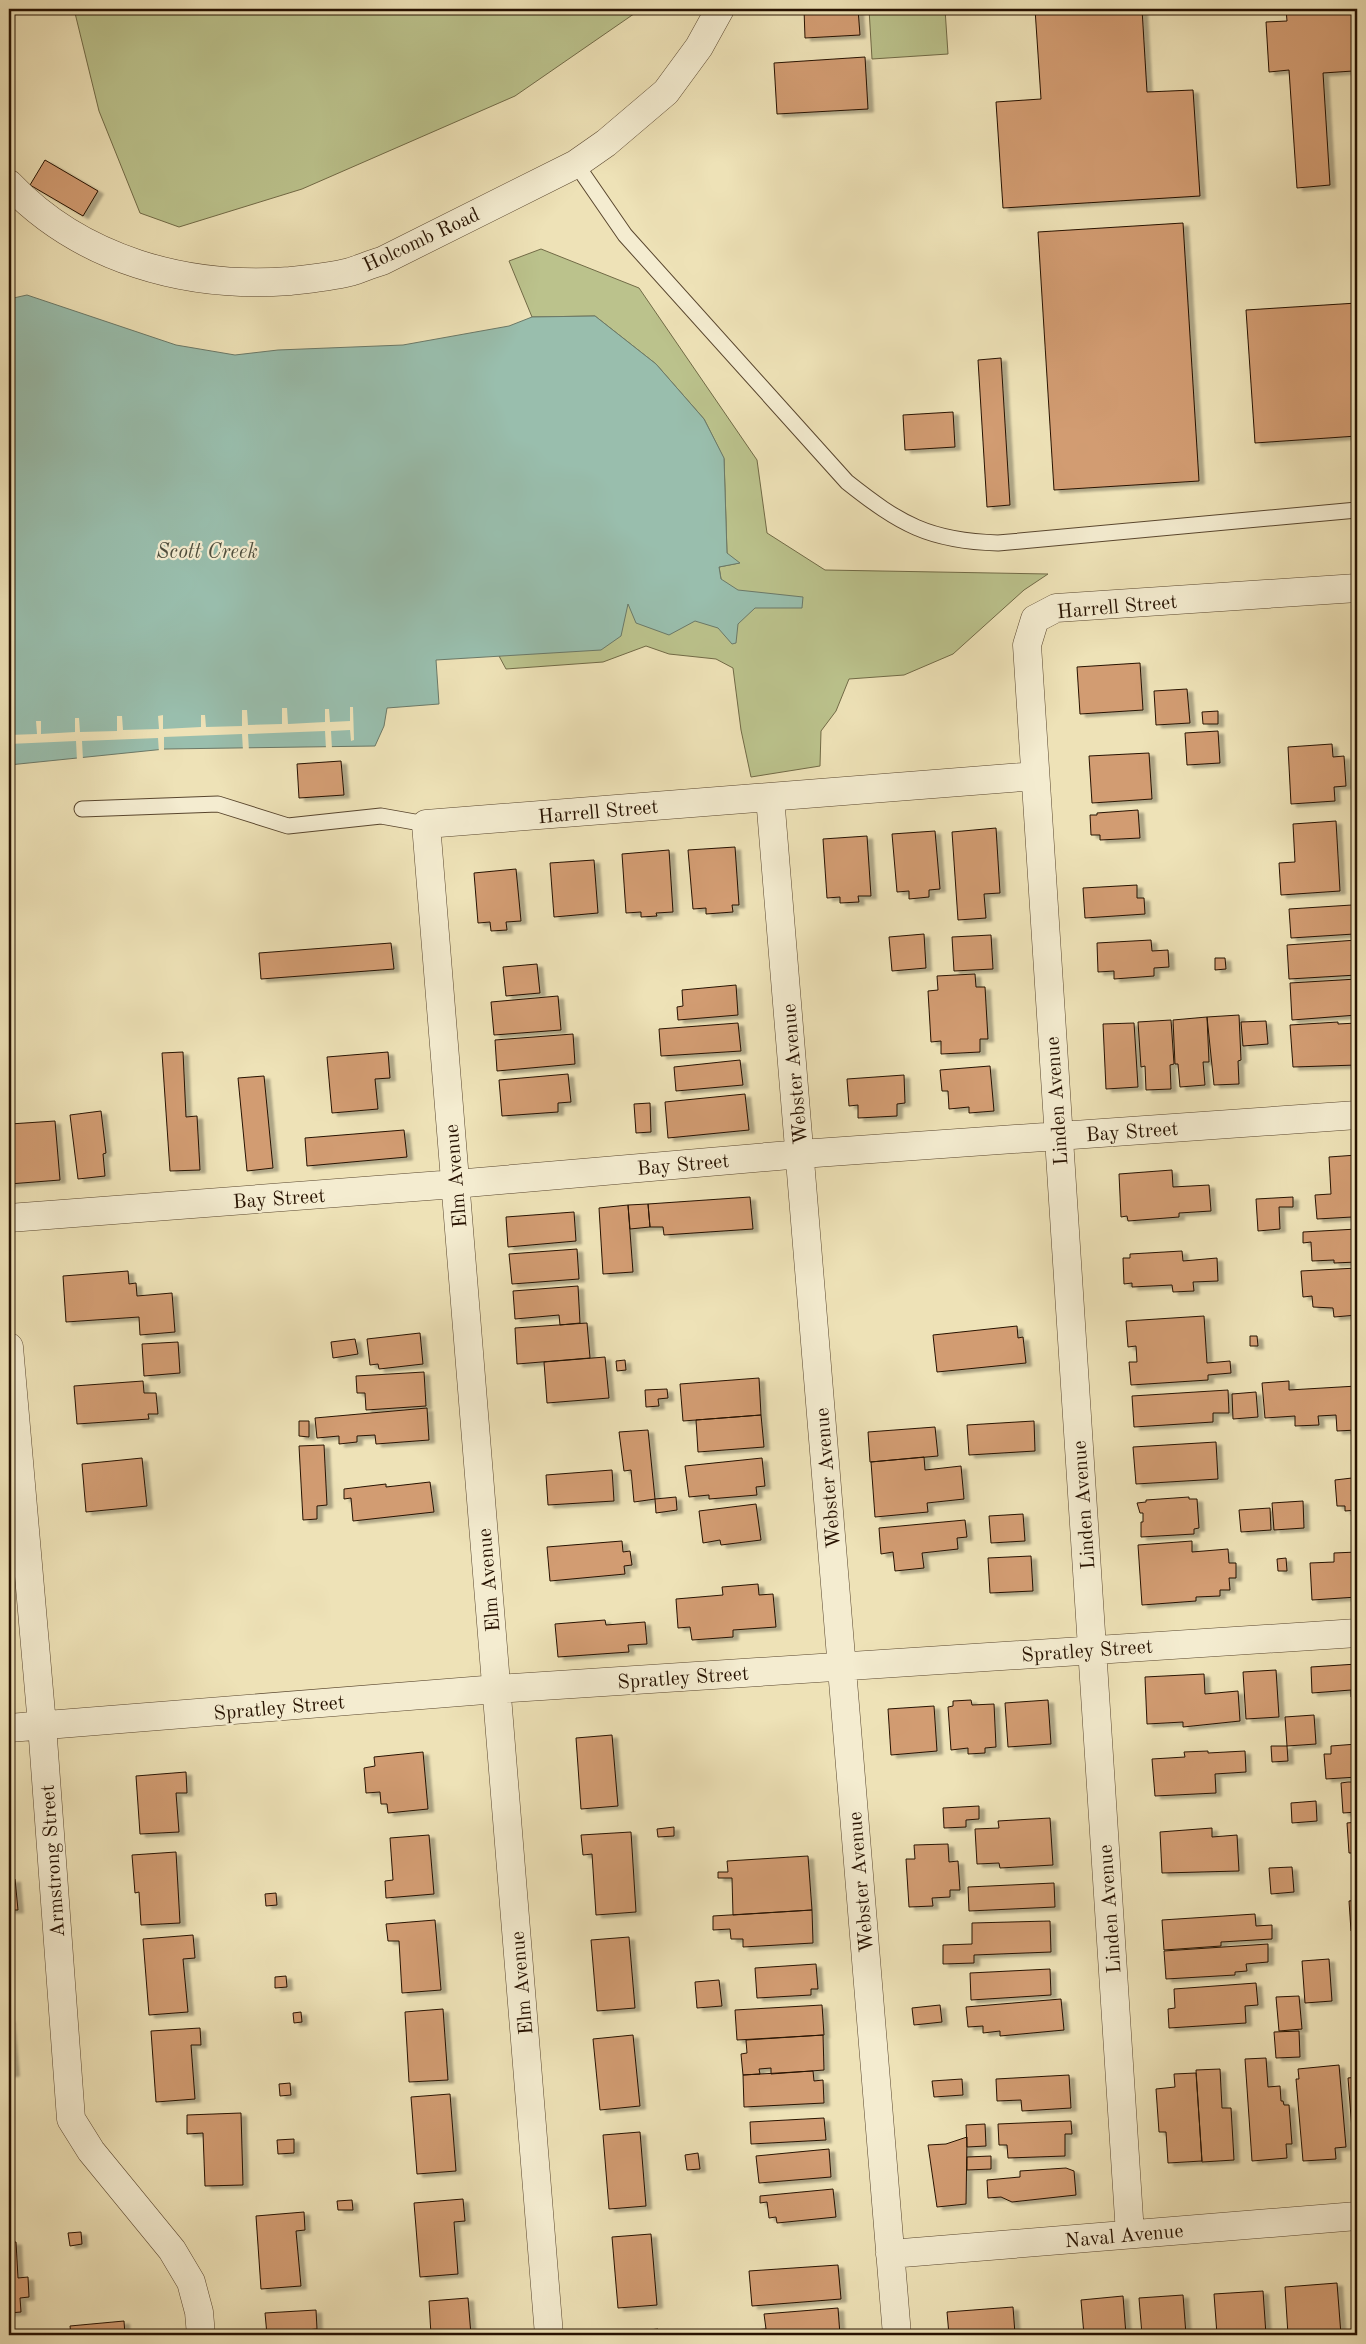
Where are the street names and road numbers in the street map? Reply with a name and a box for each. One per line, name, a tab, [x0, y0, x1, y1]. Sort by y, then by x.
street label: Holcomb Road	[361, 205, 483, 277]
street label: Harrell Street	[1056, 593, 1178, 623]
street label: Harrell Street	[537, 798, 659, 828]
street label: Webster Avenue	[780, 1003, 812, 1145]
street label: Linden Avenue	[1044, 1036, 1072, 1166]
street label: Bay Street	[1085, 1120, 1179, 1146]
street label: Elm Avenue	[442, 1123, 471, 1229]
street label: Bay Street	[636, 1152, 730, 1180]
street label: Bay Street	[232, 1187, 326, 1213]
street label: Webster Avenue	[813, 1407, 845, 1549]
street label: Linden Avenue	[1071, 1440, 1099, 1570]
street label: Elm Avenue	[475, 1527, 504, 1633]
street label: Spratley Street	[1021, 1637, 1153, 1667]
street label: Spratley Street	[617, 1664, 749, 1694]
street label: Spratley Street	[213, 1693, 346, 1725]
street label: Armstrong Street	[39, 1784, 69, 1938]
street label: Webster Avenue	[846, 1811, 878, 1953]
street label: Linden Avenue	[1097, 1844, 1125, 1974]
street label: Elm Avenue	[508, 1930, 537, 2036]
street label: Naval Avenue	[1064, 2222, 1184, 2252]

